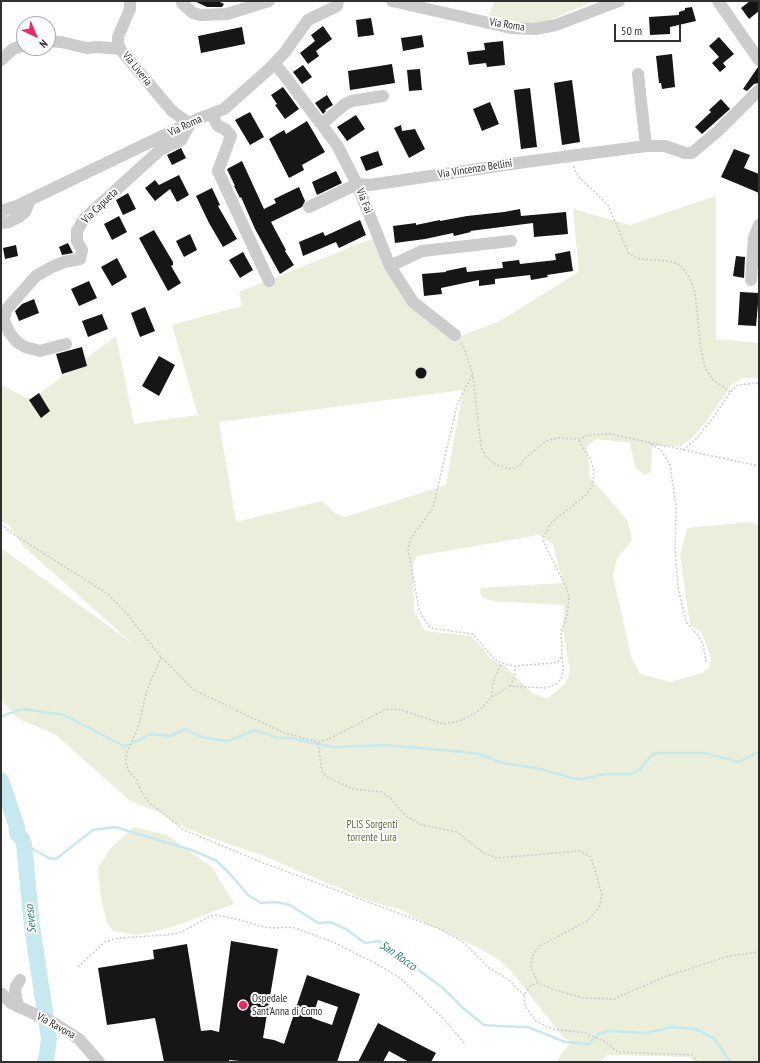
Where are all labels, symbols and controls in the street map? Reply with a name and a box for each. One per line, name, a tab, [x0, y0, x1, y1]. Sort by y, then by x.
north arrow	[16, 16, 56, 56]
street label: Via Roma	[488, 16, 526, 34]
scale bar	[616, 16, 683, 42]
text: 50 m	[621, 23, 642, 38]
text: N	[37, 37, 51, 51]
street label: Via Liveria	[119, 49, 155, 89]
street label: Via Roma	[166, 113, 204, 139]
street label: Via Vincenzo Bellini	[437, 157, 513, 181]
street label: Via Capueta	[79, 186, 121, 226]
street label: Via Faì	[353, 187, 375, 215]
park label: PLIS Sorgenti torrente Lura	[346, 818, 398, 844]
water label: Seveso	[22, 904, 40, 934]
water label: San Rocco	[377, 938, 419, 974]
place label: Ospedale Sant'Anna di Como	[252, 992, 322, 1018]
marker: Ospedale Sant'Anna di Como	[237, 999, 249, 1011]
street label: Via Ravona	[34, 1010, 78, 1042]

